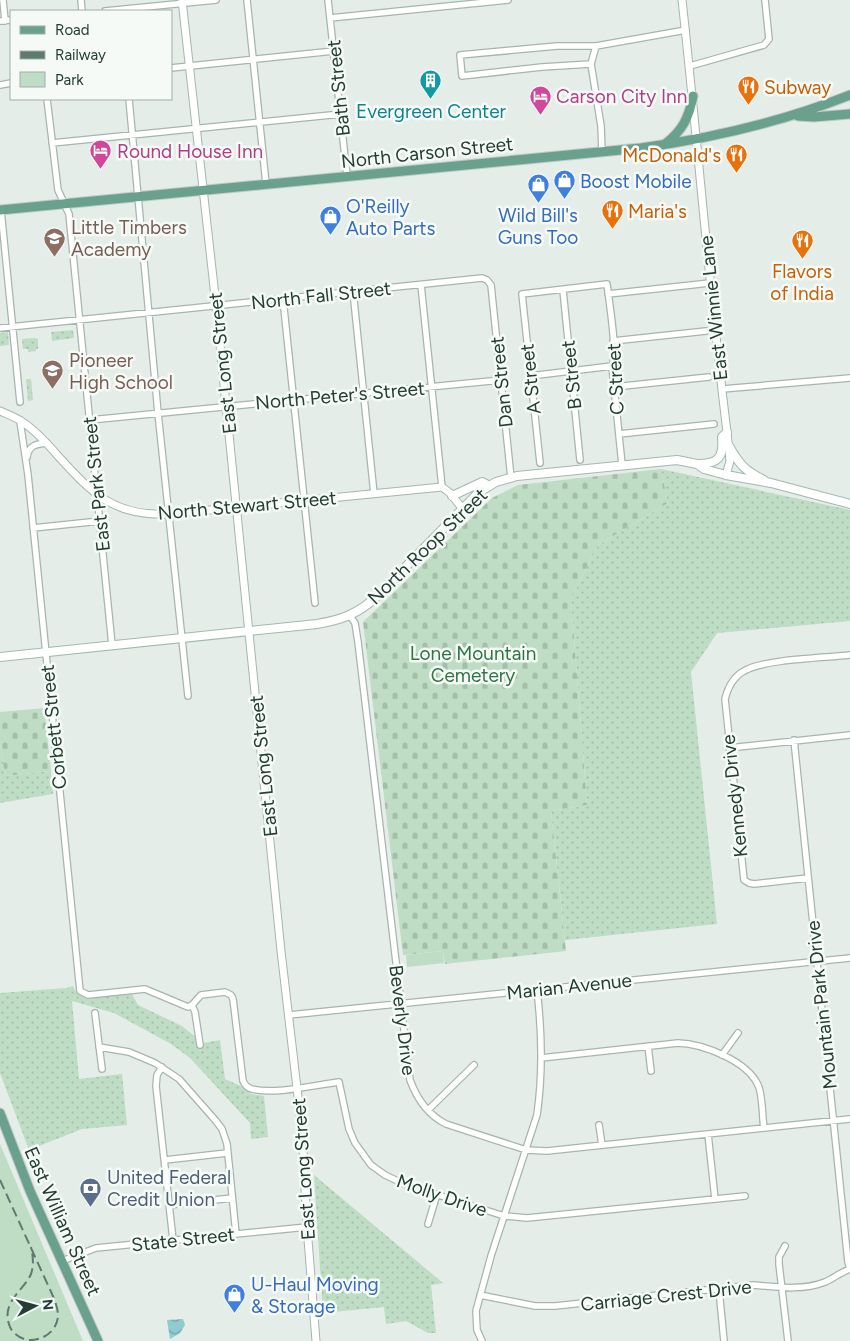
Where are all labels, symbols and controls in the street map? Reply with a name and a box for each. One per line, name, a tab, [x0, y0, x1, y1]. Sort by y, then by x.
legend	[10, 10, 172, 100]
text: Road	[55, 21, 90, 39]
street label: Bath Street	[322, 39, 355, 137]
text: Railway	[55, 46, 106, 64]
building icon: Evergreen Center	[419, 68, 443, 99]
text: Park	[55, 71, 84, 89]
restaurant icon: Subway	[736, 75, 760, 106]
place label: Subway	[764, 76, 831, 99]
hotel icon: Carson City Inn	[528, 84, 552, 115]
place label: Carson City Inn	[556, 85, 687, 108]
place label: Evergreen Center	[356, 100, 507, 123]
street label: North Carson Street	[340, 132, 514, 173]
hotel icon: Round House Inn	[89, 139, 113, 170]
place label: Round House Inn	[117, 140, 263, 163]
restaurant icon: McDonald's	[725, 143, 749, 174]
place label: McDonald's	[622, 144, 721, 167]
shop icon: Boost Mobile	[552, 169, 576, 200]
place label: Boost Mobile	[580, 170, 692, 193]
shop icon: Wild Bill's Guns Too	[526, 172, 550, 203]
place label: O'Reilly Auto Parts	[346, 195, 435, 240]
restaurant icon: Maria's	[600, 199, 624, 230]
place label: Maria's	[628, 200, 687, 223]
place label: Wild Bill's Guns Too	[498, 204, 578, 249]
shop icon: O'Reilly Auto Parts	[318, 205, 342, 236]
place label: Little Timbers Academy	[71, 216, 187, 261]
school or university icon: Little Timbers Academy	[43, 226, 67, 257]
restaurant icon: Flavors of India	[790, 228, 814, 259]
street label: East Winnie Lane	[694, 234, 733, 382]
place label: Flavors of India	[770, 260, 834, 305]
street label: North Fall Street	[250, 277, 392, 314]
street label: East Long Street	[204, 291, 241, 435]
street label: Dan Street	[485, 335, 518, 429]
street label: B Street	[556, 339, 587, 411]
street label: A Street	[515, 343, 546, 415]
street label: C Street	[602, 343, 629, 415]
place label: Pioneer High School	[69, 349, 173, 394]
school or university icon: Pioneer High School	[41, 359, 65, 390]
street label: North Peter's Street	[254, 377, 426, 414]
street label: East Park Street	[78, 415, 115, 553]
street label: North Roop Street	[363, 483, 492, 609]
street label: North Stewart Street	[157, 486, 337, 525]
park label: Lone Mountain Cemetery	[410, 642, 536, 687]
street label: Corbett Street	[36, 664, 71, 790]
street label: East Long Street	[245, 694, 282, 838]
street label: Kennedy Drive	[717, 734, 752, 858]
street label: Mountain Park Drive	[801, 919, 842, 1090]
street label: Beverly Drive	[384, 964, 421, 1077]
street label: Marian Avenue	[505, 968, 633, 1005]
street label: East Long Street	[287, 1097, 320, 1241]
street label: East William Street	[19, 1143, 106, 1299]
place label: United Federal Credit Union	[107, 1166, 231, 1211]
street label: Molly Drive	[394, 1169, 490, 1222]
bank icon: United Federal Credit Union	[79, 1176, 103, 1207]
street label: State Street	[130, 1223, 236, 1256]
place label: U-Haul Moving & Storage	[251, 1273, 379, 1318]
street label: Carriage Crest Drive	[579, 1275, 753, 1316]
north arrow	[10, 1281, 60, 1331]
shop icon: U-Haul Moving & Storage	[223, 1283, 247, 1314]
text: N	[38, 1298, 56, 1311]

